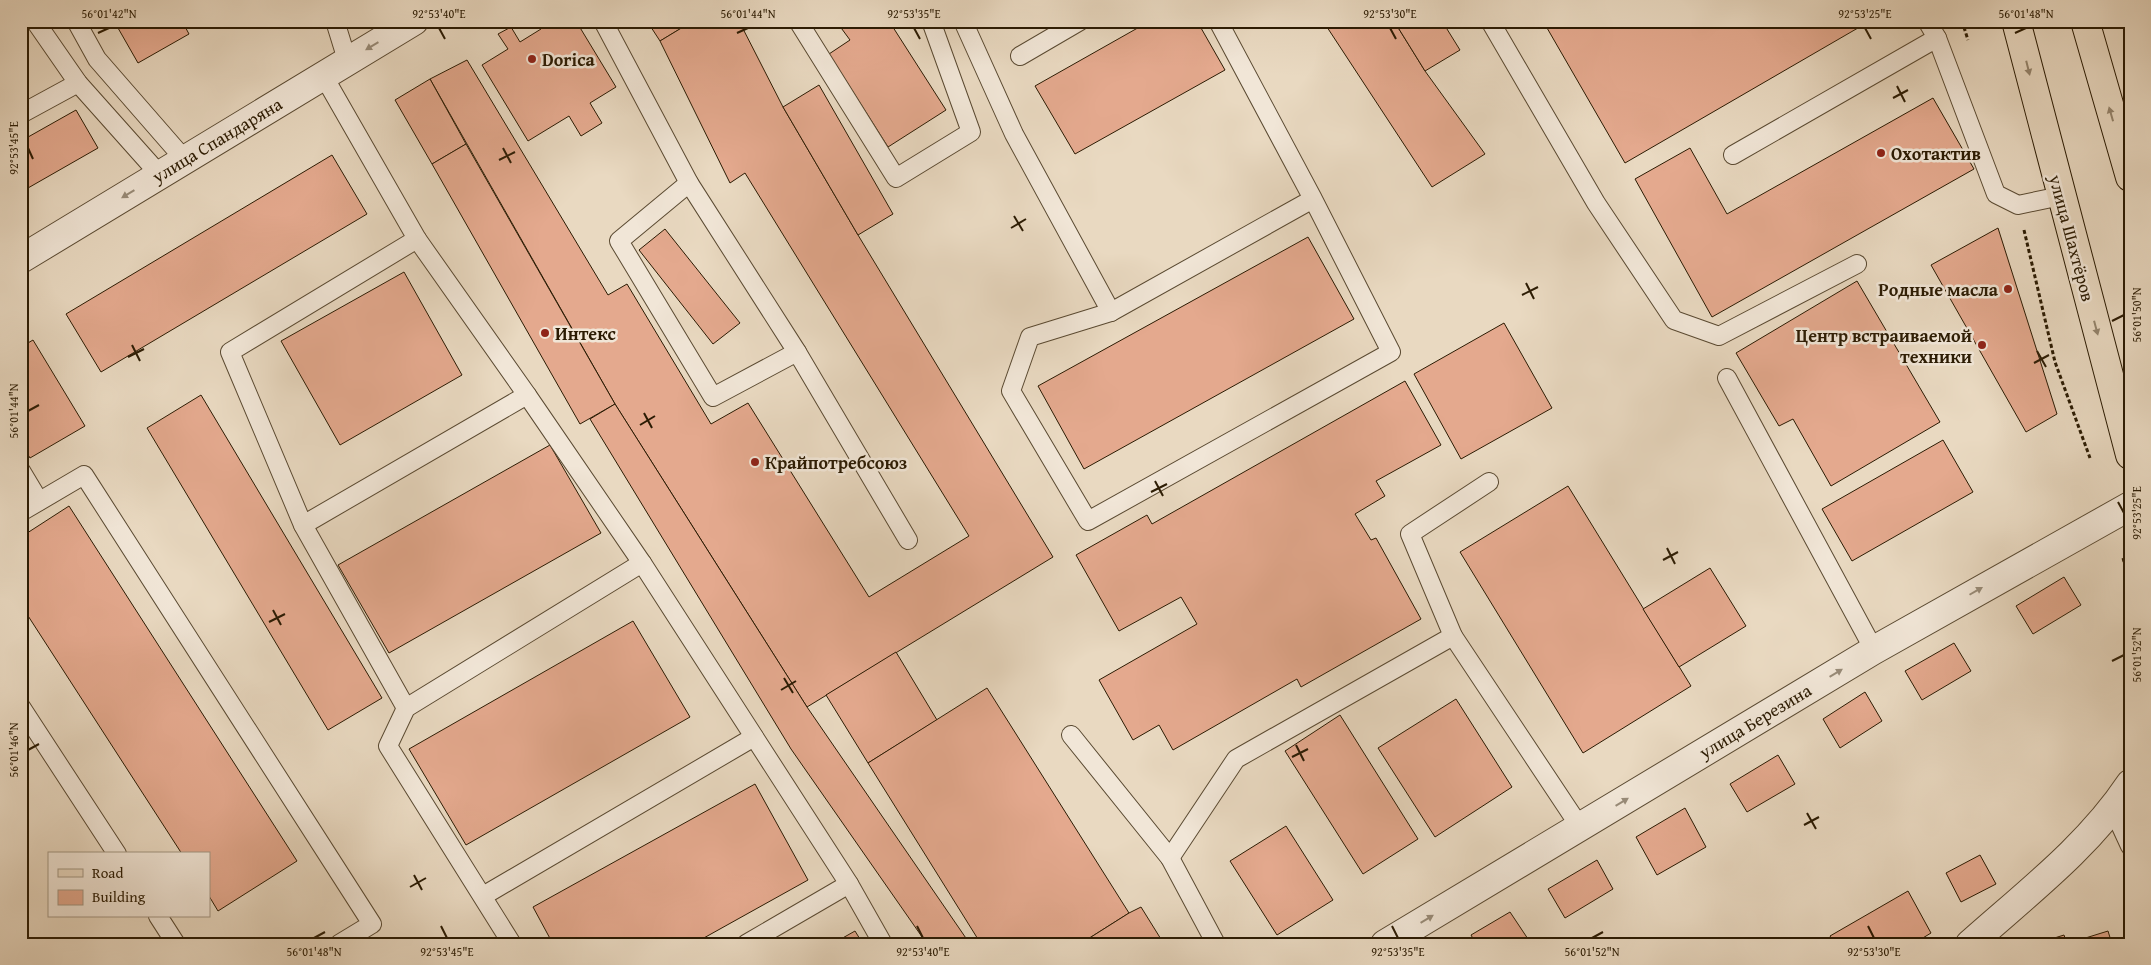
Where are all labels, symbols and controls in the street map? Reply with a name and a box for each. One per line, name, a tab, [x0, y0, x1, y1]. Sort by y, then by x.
text: 56°01'42"N	[81, 5, 137, 22]
text: 92°53'40"E	[412, 5, 466, 22]
text: 56°01'44"N	[720, 5, 776, 22]
text: 92°53'35"E	[887, 5, 941, 22]
text: 92°53'30"E	[1363, 5, 1417, 22]
text: 92°53'25"E	[1838, 5, 1892, 22]
text: 56°01'48"N	[1998, 5, 2054, 22]
one-way arrow	[364, 42, 379, 50]
place label: Dorica	[542, 46, 595, 73]
marker: Dorica	[526, 53, 538, 65]
one-way arrow	[2024, 61, 2032, 76]
street label: улица Спандаряна	[146, 90, 288, 190]
one-way arrow	[2107, 106, 2115, 121]
text: 92°53'45"E	[5, 121, 22, 175]
place label: Охотактив	[1891, 140, 1981, 167]
marker: Охотактив	[1875, 147, 1887, 159]
street label: улица Шахтёров	[2042, 171, 2102, 305]
one-way arrow	[122, 190, 135, 199]
place label: Родные масла	[1878, 276, 1999, 303]
marker: Родные масла	[2002, 283, 2014, 295]
text: 56°01'50"N	[2128, 287, 2145, 343]
place label: Интекс	[555, 320, 616, 347]
one-way arrow	[2092, 320, 2100, 335]
place label: Центр встраиваемой техники	[1796, 322, 1972, 370]
marker: Интекс	[539, 327, 551, 339]
marker: Центр встраиваемой техники	[1976, 339, 1988, 351]
text: 56°01'44"N	[5, 383, 22, 439]
place label: Крайпотребсоюз	[765, 449, 907, 476]
marker: Крайпотребсоюз	[749, 456, 761, 468]
text: 92°53'25"E	[2128, 486, 2145, 540]
one-way arrow	[1970, 587, 1983, 596]
text: 56°01'52"N	[2128, 627, 2145, 683]
one-way arrow	[1829, 668, 1842, 677]
street label: улица Березина	[1693, 677, 1817, 766]
text: 56°01'46"N	[5, 722, 22, 778]
one-way arrow	[1615, 797, 1628, 806]
legend	[48, 852, 210, 918]
text: Road	[92, 862, 123, 883]
text: Building	[92, 886, 146, 907]
one-way arrow	[1421, 914, 1434, 923]
text: 56°01'48"N	[286, 943, 342, 960]
text: 92°53'45"E	[420, 943, 474, 960]
text: 92°53'40"E	[896, 943, 950, 960]
text: 92°53'35"E	[1371, 943, 1425, 960]
text: 56°01'52"N	[1564, 943, 1620, 960]
text: 92°53'30"E	[1847, 943, 1901, 960]

